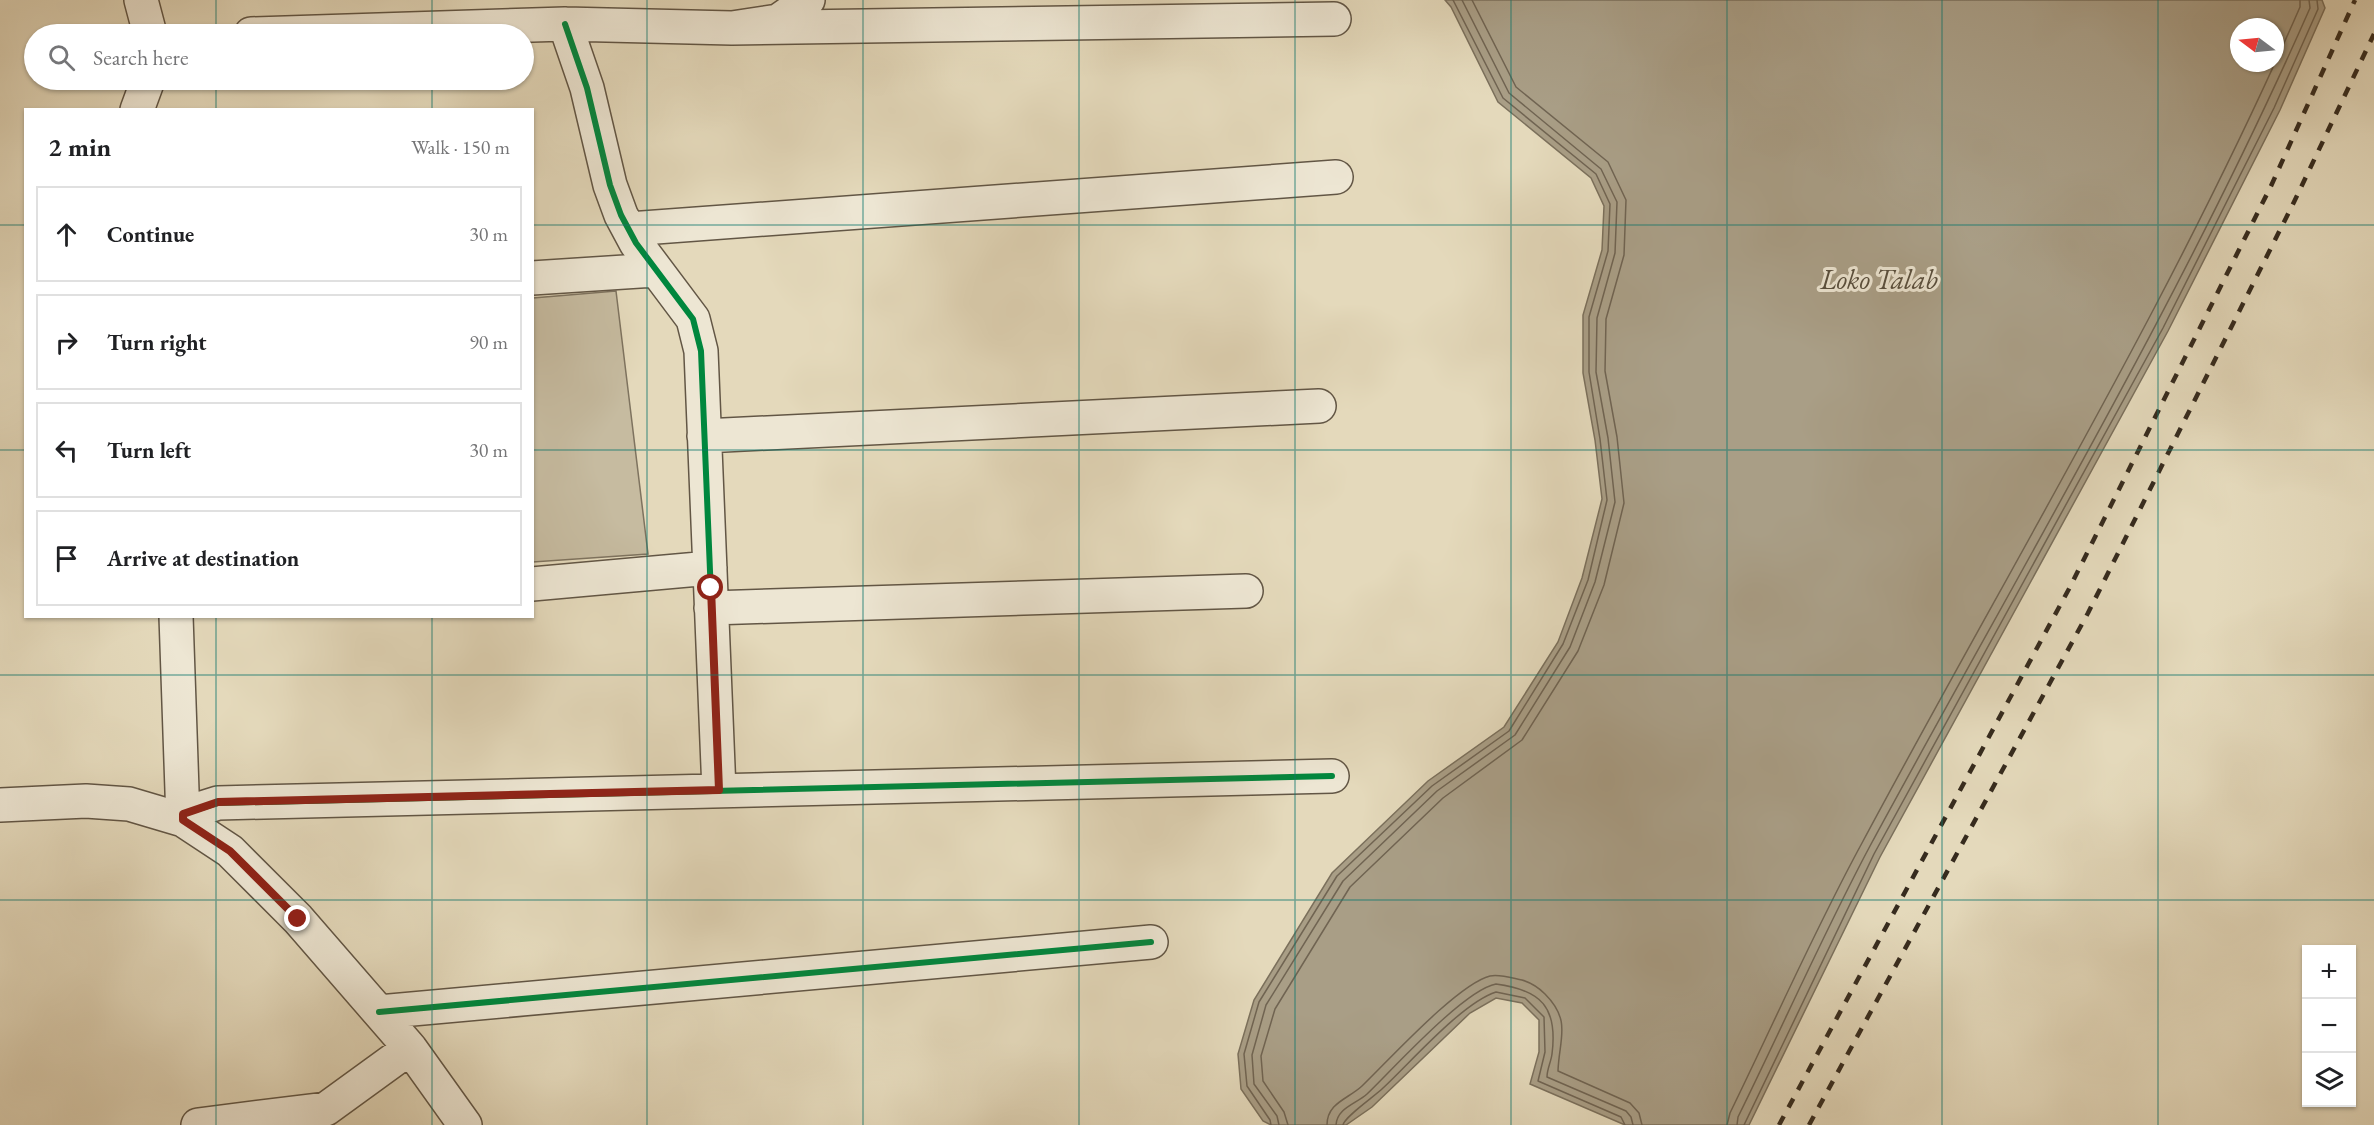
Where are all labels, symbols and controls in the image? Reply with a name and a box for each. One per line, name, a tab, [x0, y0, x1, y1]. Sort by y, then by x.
north arrow	[2230, 18, 2284, 72]
search box	[24, 24, 534, 90]
icon: search	[45, 41, 78, 74]
text: Search here	[93, 43, 188, 72]
text: 2 min	[48, 130, 111, 164]
text: Walk · 150 m	[411, 134, 510, 160]
icon: ahead	[50, 218, 83, 251]
text: Continue	[107, 220, 194, 249]
text: 30 m	[469, 221, 508, 247]
water label: Loko Talab	[1819, 261, 1938, 297]
icon: right	[50, 326, 83, 359]
text: Turn right	[107, 328, 206, 357]
text: 90 m	[469, 329, 508, 355]
icon: left	[50, 434, 83, 467]
text: Turn left	[107, 436, 191, 465]
text: 30 m	[469, 437, 508, 463]
icon: arrive	[50, 542, 83, 575]
text: Arrive at destination	[107, 544, 299, 573]
route start	[697, 574, 723, 600]
route end	[284, 905, 310, 931]
map controls	[2302, 945, 2356, 1107]
button: +	[2302, 945, 2356, 999]
button: −	[2302, 999, 2356, 1053]
button: layers	[2302, 1053, 2356, 1107]

